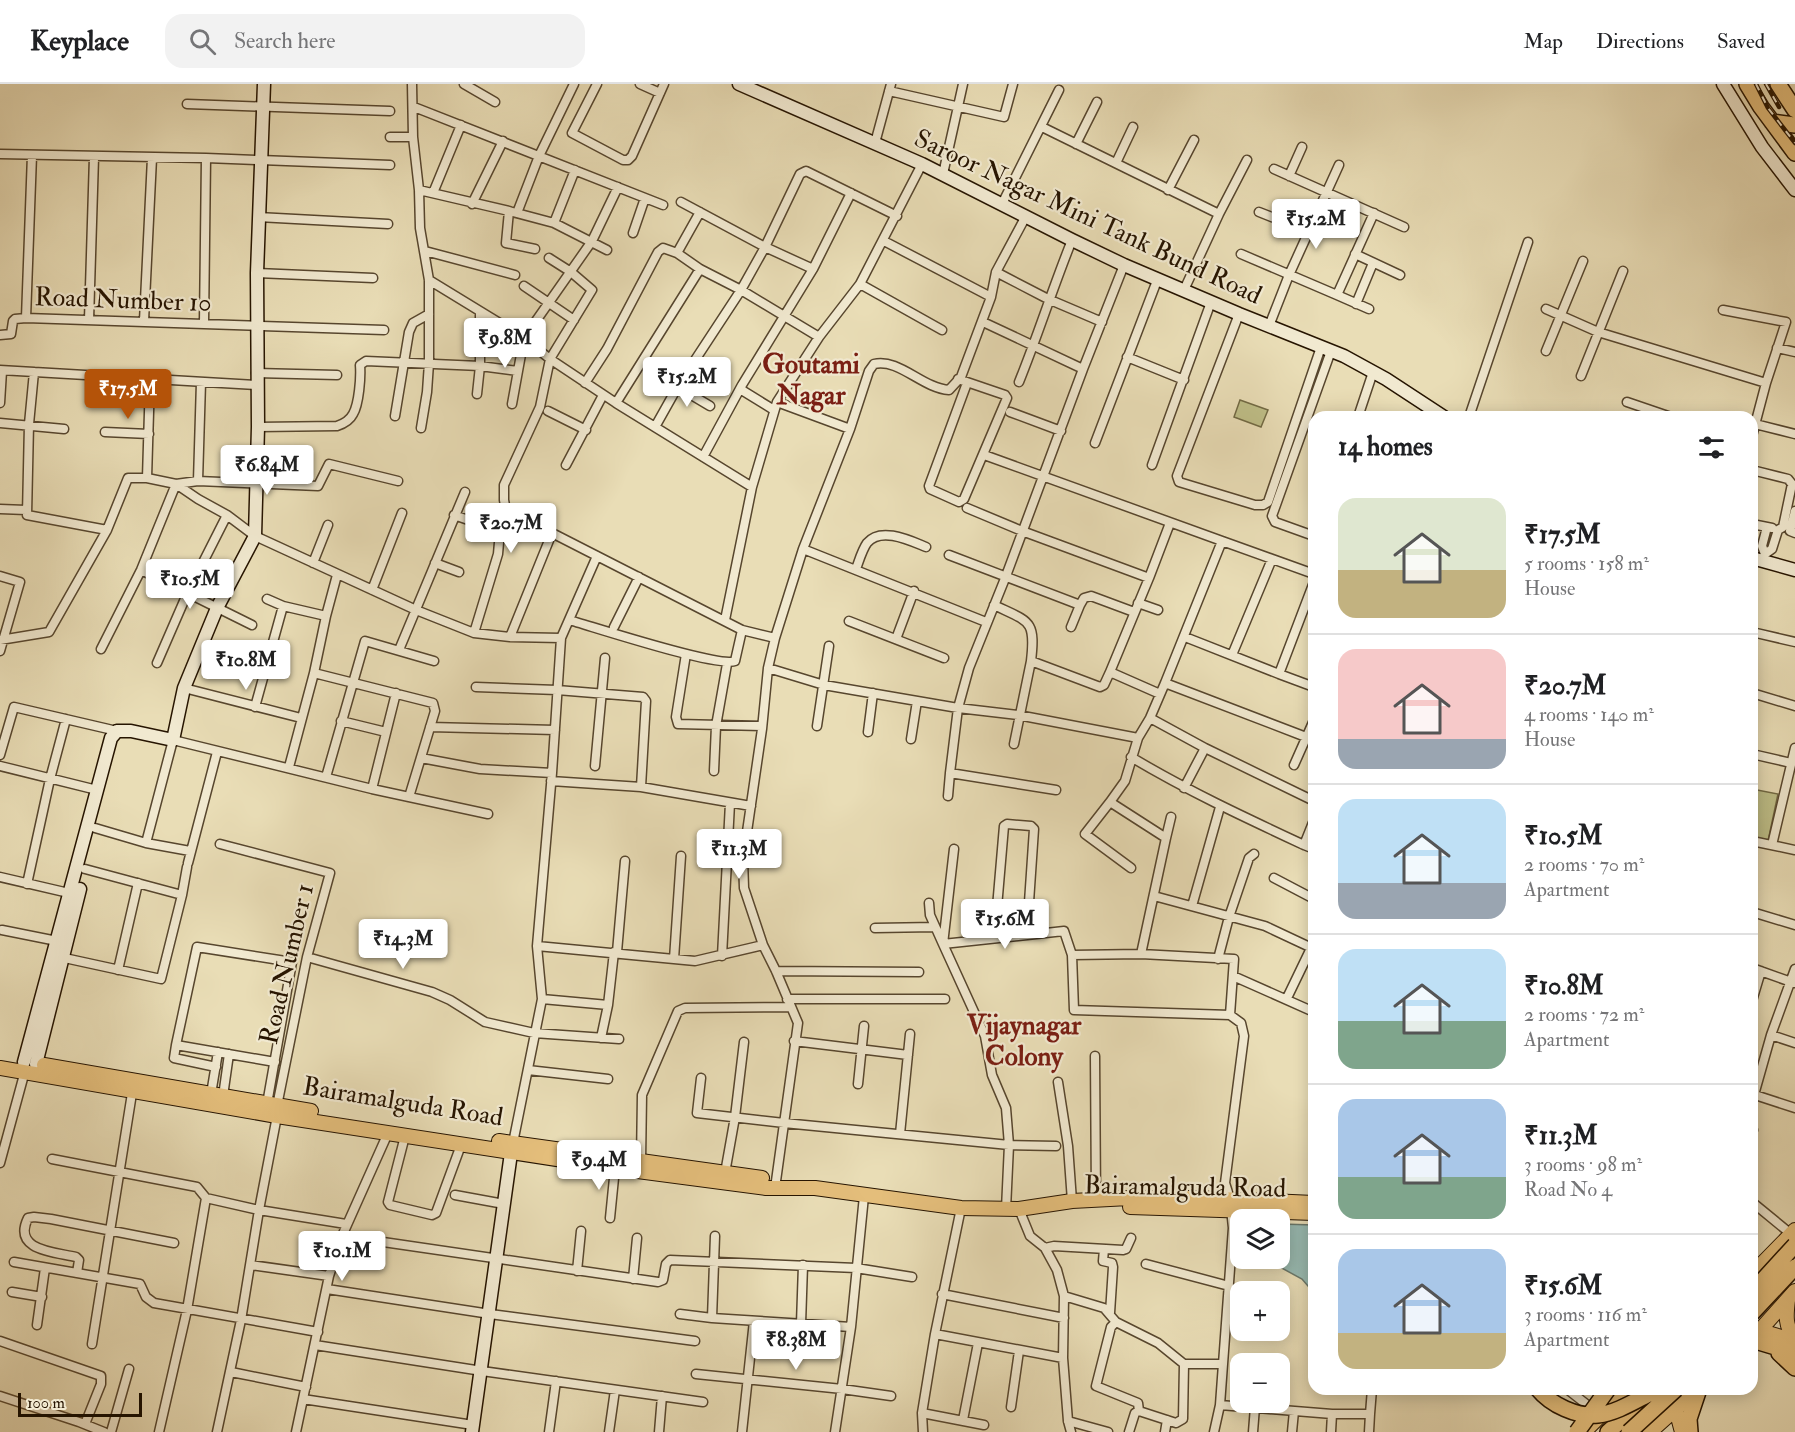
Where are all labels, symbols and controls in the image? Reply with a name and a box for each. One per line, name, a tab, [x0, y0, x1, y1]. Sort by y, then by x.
search box	[165, 14, 585, 68]
text: Keyplace	[30, 24, 129, 59]
icon: search	[186, 25, 219, 58]
text: Search here	[234, 27, 336, 55]
text: Map	[1523, 28, 1563, 55]
text: Directions	[1596, 28, 1684, 55]
text: Saved	[1717, 28, 1765, 55]
street label: Saroor Nagar Mini Tank Bund Road	[909, 122, 1267, 312]
pin: ₹15.2M	[1267, 199, 1365, 250]
text: ₹15.2M	[1286, 206, 1346, 231]
street label: Road Number 10	[34, 281, 212, 319]
pin: ₹9.8M	[463, 318, 547, 369]
text: ₹9.8M	[478, 325, 532, 350]
district label: Goutami Nagar	[762, 348, 860, 413]
pin: ₹15.2M	[638, 357, 736, 408]
text: ₹15.2M	[657, 364, 717, 389]
pin: ₹17.5M	[79, 369, 177, 420]
text: ₹17.5M	[98, 376, 158, 401]
text: 14 homes	[1338, 431, 1433, 463]
icon: filters	[1695, 431, 1728, 464]
pin: ₹6.84M	[218, 445, 316, 496]
text: ₹6.84M	[235, 452, 299, 477]
pin: ₹20.7M	[462, 503, 560, 554]
text: ₹20.7M	[479, 510, 543, 535]
text: ₹17.5M	[1524, 519, 1601, 551]
icon: home	[1386, 522, 1458, 594]
text: 5 rooms · 158 m²	[1524, 551, 1649, 576]
pin: ₹10.5M	[141, 559, 239, 610]
text: ₹10.5M	[160, 566, 220, 591]
text: House	[1524, 576, 1575, 601]
pin: ₹10.8M	[197, 640, 295, 691]
text: ₹10.8M	[215, 647, 277, 672]
text: ₹20.7M	[1524, 670, 1607, 702]
icon: home	[1386, 673, 1458, 745]
text: 4 rooms · 140 m²	[1524, 702, 1654, 727]
text: House	[1524, 727, 1575, 752]
text: ₹10.5M	[1524, 820, 1603, 852]
icon: home	[1386, 823, 1458, 895]
pin: ₹11.3M	[690, 829, 788, 880]
text: ₹11.3M	[711, 836, 767, 861]
text: 2 rooms · 70 m²	[1524, 852, 1644, 877]
text: Apartment	[1524, 877, 1609, 902]
street label: Road Number 1	[253, 880, 321, 1048]
pin: ₹15.6M	[956, 899, 1054, 950]
text: ₹15.6M	[975, 906, 1035, 931]
pin: ₹14.3M	[354, 919, 452, 970]
text: ₹14.3M	[373, 926, 433, 951]
text: ₹10.8M	[1524, 970, 1604, 1002]
icon: home	[1386, 973, 1458, 1045]
text: 2 rooms · 72 m²	[1524, 1002, 1644, 1027]
district label: Vijaynagar Colony	[966, 1009, 1082, 1074]
text: Apartment	[1524, 1027, 1609, 1052]
street label: Bairamalguda Road	[301, 1070, 506, 1134]
text: ₹11.3M	[1524, 1120, 1598, 1152]
icon: home	[1386, 1123, 1458, 1195]
pin: ₹9.4M	[557, 1140, 641, 1191]
text: ₹9.4M	[571, 1147, 627, 1172]
text: 3 rooms · 98 m²	[1524, 1152, 1642, 1177]
street label: Bairamalguda Road	[1084, 1169, 1287, 1205]
text: Road No 4	[1524, 1177, 1612, 1202]
map controls	[1230, 1209, 1290, 1413]
button: layers	[1230, 1209, 1290, 1269]
pin: ₹10.1M	[293, 1231, 391, 1282]
text: ₹10.1M	[312, 1238, 372, 1263]
text: ₹15.6M	[1524, 1270, 1602, 1302]
icon: home	[1386, 1273, 1458, 1345]
button: +	[1230, 1281, 1290, 1341]
text: 3 rooms · 116 m²	[1524, 1302, 1647, 1327]
pin: ₹8.38M	[747, 1320, 845, 1371]
text: ₹8.38M	[765, 1327, 827, 1352]
text: Apartment	[1524, 1327, 1609, 1352]
button: −	[1230, 1353, 1290, 1413]
scale bar	[18, 1390, 142, 1418]
text: 100 m	[27, 1393, 65, 1413]

